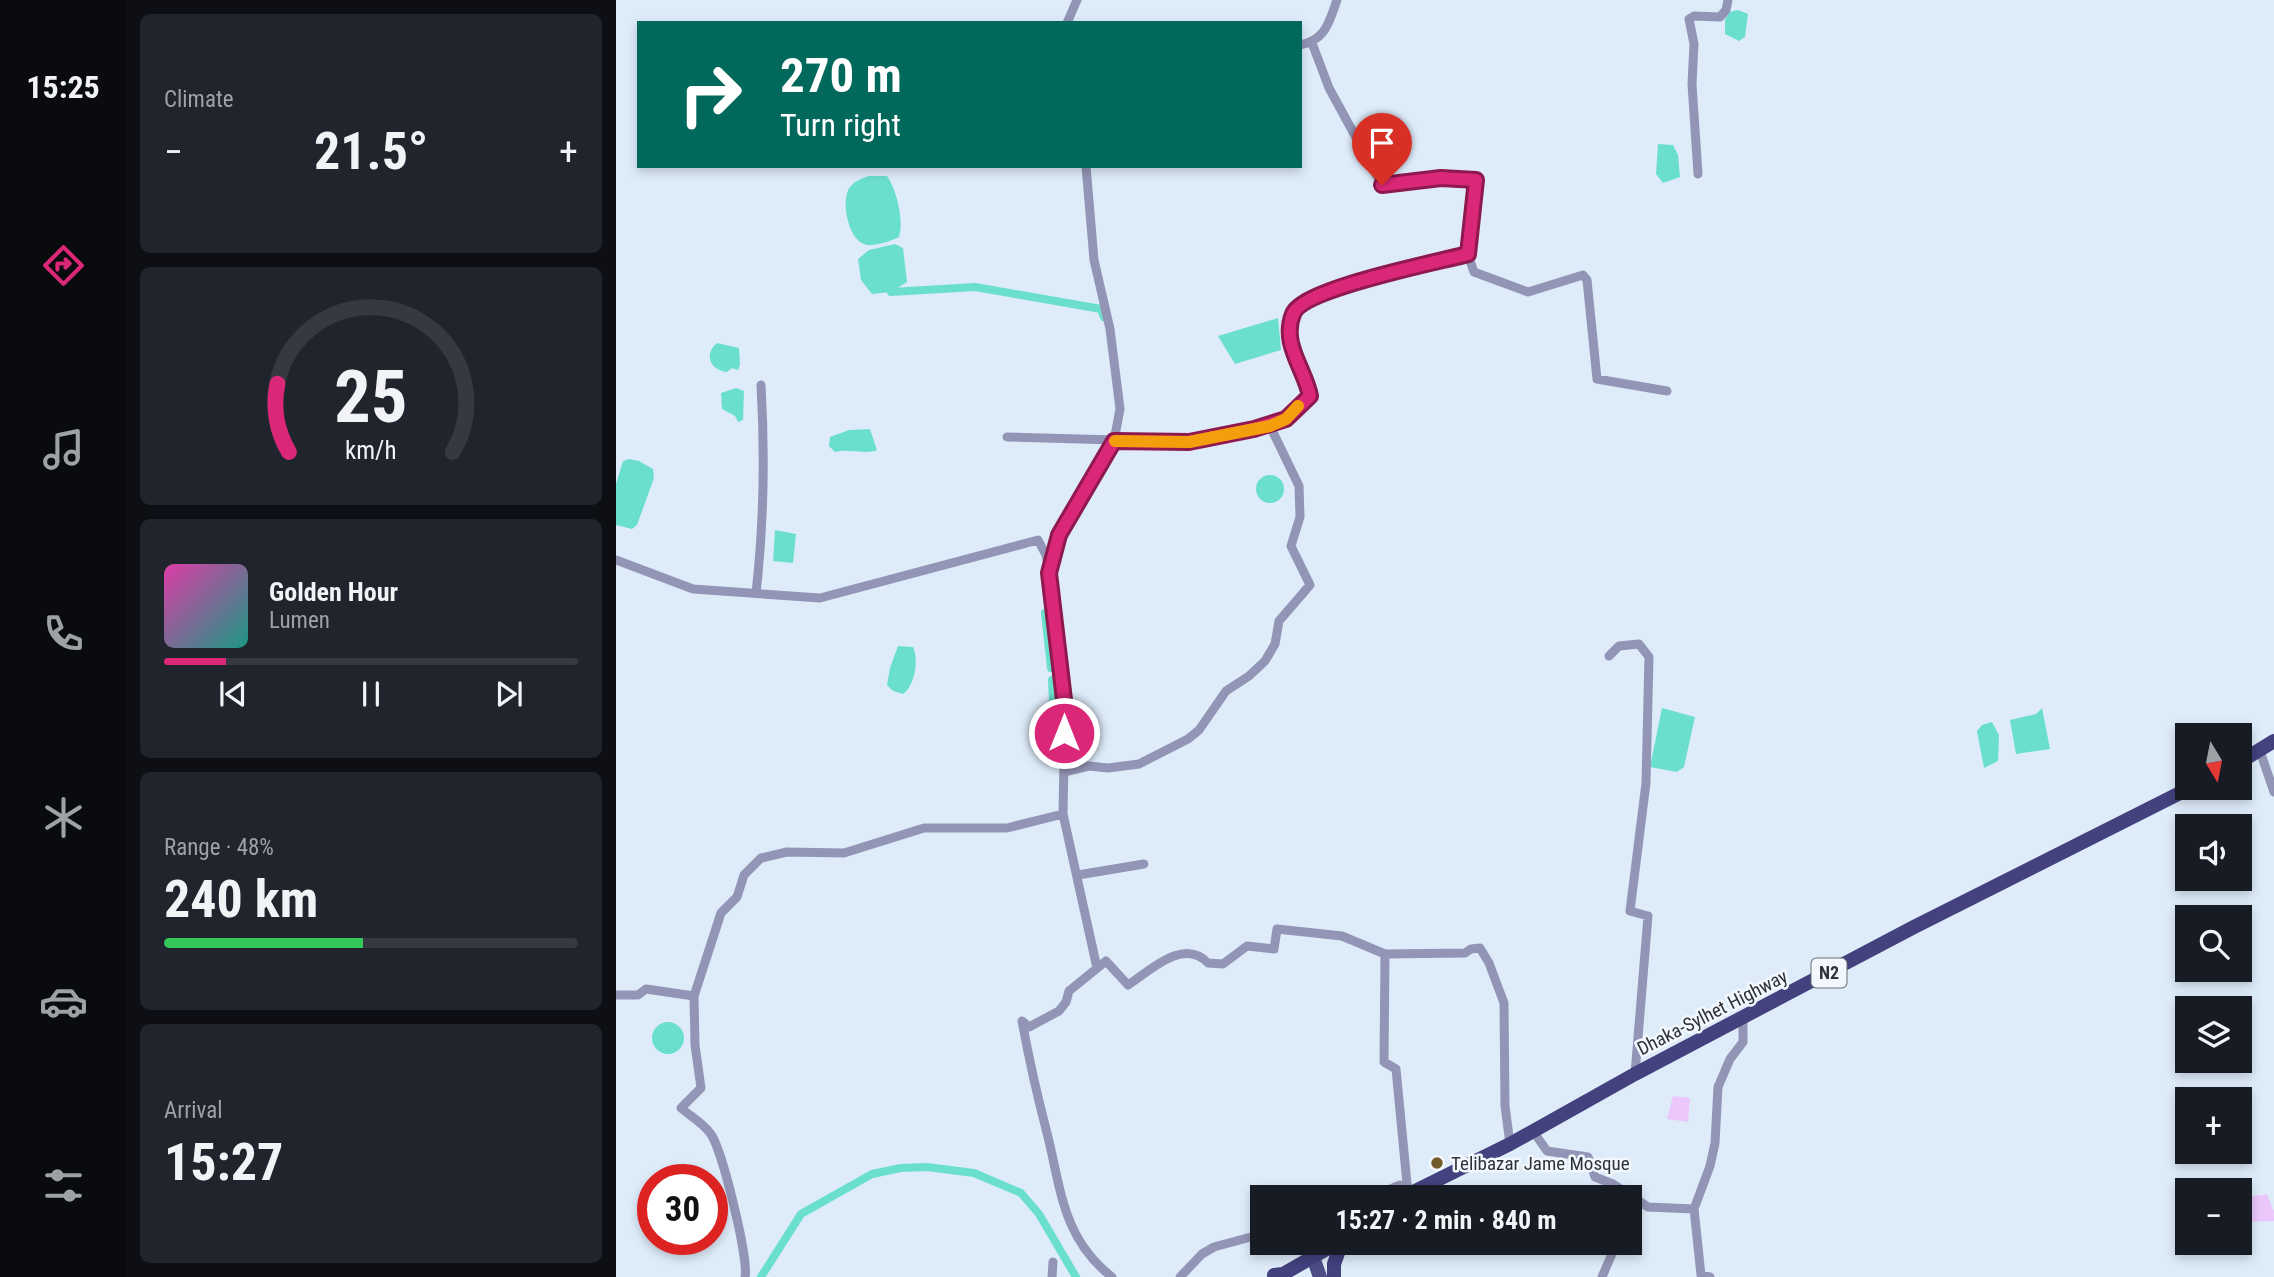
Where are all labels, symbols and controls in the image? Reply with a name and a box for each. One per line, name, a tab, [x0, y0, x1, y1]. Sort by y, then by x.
text: 270 m	[780, 47, 902, 104]
icon: right	[665, 49, 756, 140]
text: 15:25	[26, 68, 100, 106]
text: Climate	[164, 86, 234, 113]
text: Turn right	[780, 106, 901, 144]
pin	[1352, 113, 1412, 185]
text: 21.5°	[314, 121, 428, 182]
icon: arrive	[1363, 124, 1401, 162]
text: −	[164, 130, 183, 174]
text: +	[559, 130, 578, 174]
icon: directions	[39, 241, 88, 290]
text: 25	[334, 354, 408, 440]
icon: music	[39, 425, 88, 474]
text: km/h	[345, 436, 397, 465]
text: Golden Hour	[269, 577, 398, 607]
text: Lumen	[269, 607, 330, 634]
icon: phone	[39, 609, 88, 658]
icon: previous	[214, 675, 252, 713]
icon: pause	[352, 675, 390, 713]
icon: next	[490, 675, 528, 713]
position arrow	[1027, 696, 1101, 770]
north arrow	[2175, 723, 2252, 800]
map controls	[2175, 723, 2252, 1255]
icon: climate	[39, 793, 88, 842]
button: sound	[2175, 814, 2252, 891]
text: Range · 48%	[164, 834, 274, 861]
text: 240 km	[164, 869, 318, 930]
button: search	[2175, 905, 2252, 982]
road number: N2	[1812, 958, 1846, 988]
street label: Dhaka-Sylhet Highway	[1633, 965, 1791, 1060]
icon: car	[39, 977, 88, 1026]
button: layers	[2175, 996, 2252, 1073]
button: +	[2175, 1087, 2252, 1164]
text: Arrival	[164, 1097, 223, 1124]
text: 15:27	[164, 1132, 283, 1193]
place label: Telibazar Jame Mosque	[1451, 1152, 1630, 1175]
marker: Telibazar Jame Mosque	[1429, 1155, 1445, 1171]
icon: filters	[39, 1161, 88, 1210]
speed limit sign: 30	[637, 1164, 728, 1255]
button: −	[2175, 1178, 2252, 1255]
text: 15:27 · 2 min · 840 m	[1336, 1205, 1556, 1235]

